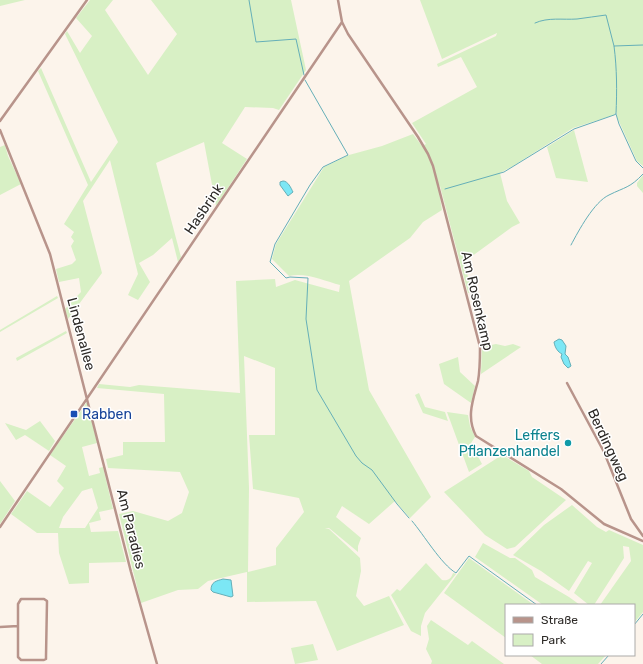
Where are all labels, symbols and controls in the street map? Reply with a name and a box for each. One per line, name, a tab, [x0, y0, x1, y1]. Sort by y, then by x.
street label: Hasbrink	[181, 180, 228, 238]
street label: Am Rosenkamp	[457, 250, 497, 352]
street label: Lindenallee	[63, 296, 99, 372]
place label: Rabben	[82, 406, 132, 423]
street label: Berdingweg	[584, 406, 632, 484]
marker: Rabben	[69, 409, 79, 419]
place label: Leffers Pflanzenhandel	[459, 427, 560, 460]
marker: Leffers Pflanzenhandel	[563, 438, 573, 448]
street label: Am Paradies	[113, 487, 149, 571]
legend	[505, 604, 635, 656]
text: Straße	[541, 613, 578, 627]
text: Park	[541, 633, 567, 647]

